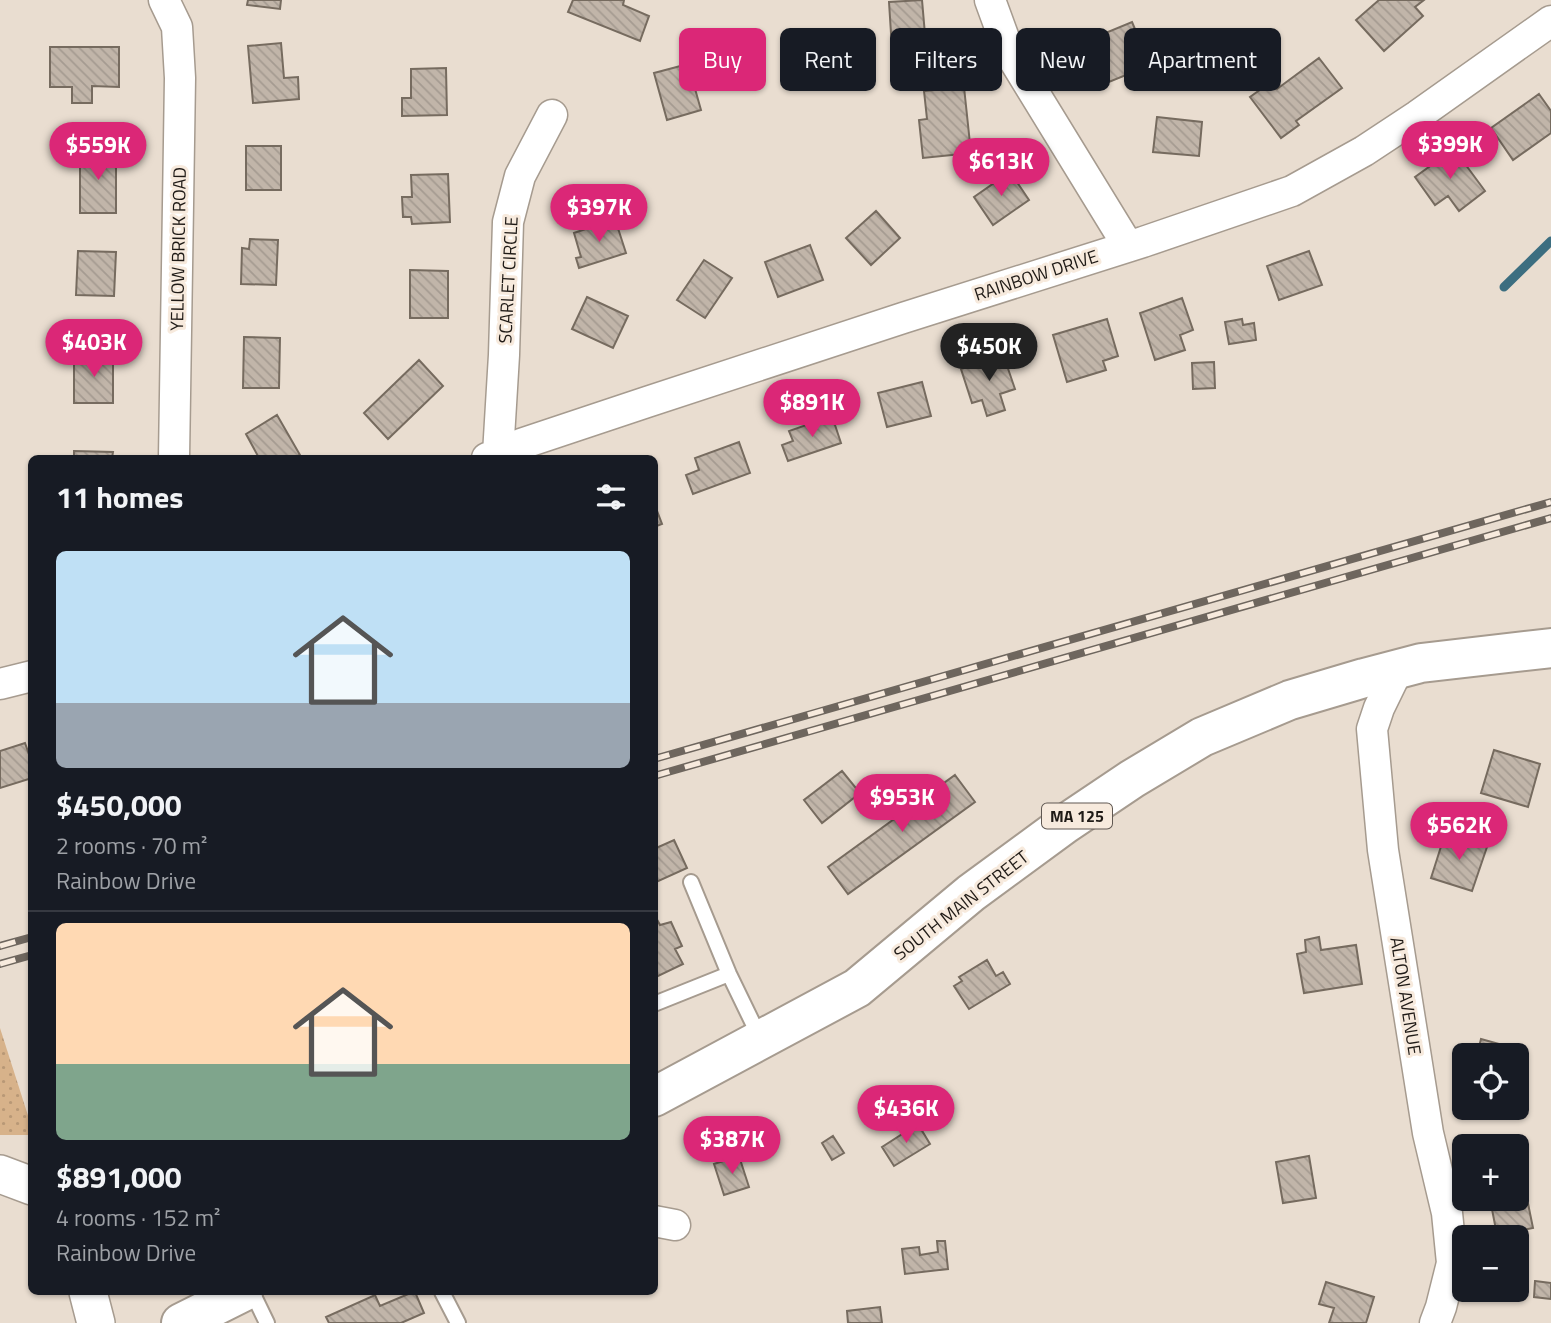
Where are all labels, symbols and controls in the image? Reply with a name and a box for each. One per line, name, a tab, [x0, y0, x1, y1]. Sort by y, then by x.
chip: Buy	[679, 28, 766, 91]
chip: Rent	[780, 28, 876, 91]
chip: Filters	[890, 28, 1002, 91]
chip: New	[1016, 28, 1110, 91]
chip: Apartment	[1124, 28, 1281, 91]
pin: $559K	[49, 122, 147, 182]
pin: $399K	[1401, 122, 1499, 181]
text: $399K	[1417, 126, 1483, 161]
text: $559K	[65, 127, 131, 162]
pin: $613K	[952, 138, 1050, 198]
text: $613K	[968, 143, 1034, 178]
street label: YELLOW BRICK ROAD	[163, 167, 193, 331]
pin: $397K	[550, 184, 648, 244]
text: $397K	[566, 189, 632, 224]
street label: SCARLET CIRCLE	[491, 216, 525, 344]
street label: RAINBOW DRIVE	[971, 242, 1101, 308]
pin: $403K	[45, 320, 143, 379]
text: $403K	[61, 324, 127, 359]
pin: $450K	[940, 324, 1038, 383]
text: $450K	[956, 328, 1022, 363]
pin: $891K	[763, 380, 861, 439]
text: $891K	[779, 384, 845, 419]
text: 11 homes	[56, 474, 183, 520]
icon: filters	[592, 478, 630, 516]
icon: home	[280, 597, 406, 723]
pin: $953K	[853, 774, 951, 834]
text: $953K	[869, 779, 935, 814]
text: $450,000	[56, 782, 182, 828]
pin: $562K	[1410, 802, 1508, 862]
road number: MA 125	[1042, 804, 1112, 828]
text: $562K	[1426, 807, 1492, 842]
text: 2 rooms · 70 m²	[56, 828, 207, 863]
street label: SOUTH MAIN STREET	[888, 843, 1035, 966]
text: Rainbow Drive	[56, 863, 196, 898]
street label: ALTON AVENUE	[1383, 935, 1429, 1057]
icon: home	[280, 969, 406, 1095]
map controls	[1452, 1043, 1529, 1302]
button: locate	[1452, 1043, 1529, 1120]
pin: $436K	[857, 1086, 955, 1145]
text: $436K	[873, 1090, 939, 1125]
pin: $387K	[683, 1116, 781, 1176]
text: $387K	[699, 1121, 765, 1156]
button: +	[1452, 1134, 1529, 1211]
text: $891,000	[56, 1154, 182, 1200]
text: 4 rooms · 152 m²	[56, 1200, 220, 1235]
button: −	[1452, 1225, 1529, 1302]
text: Rainbow Drive	[56, 1235, 196, 1270]

